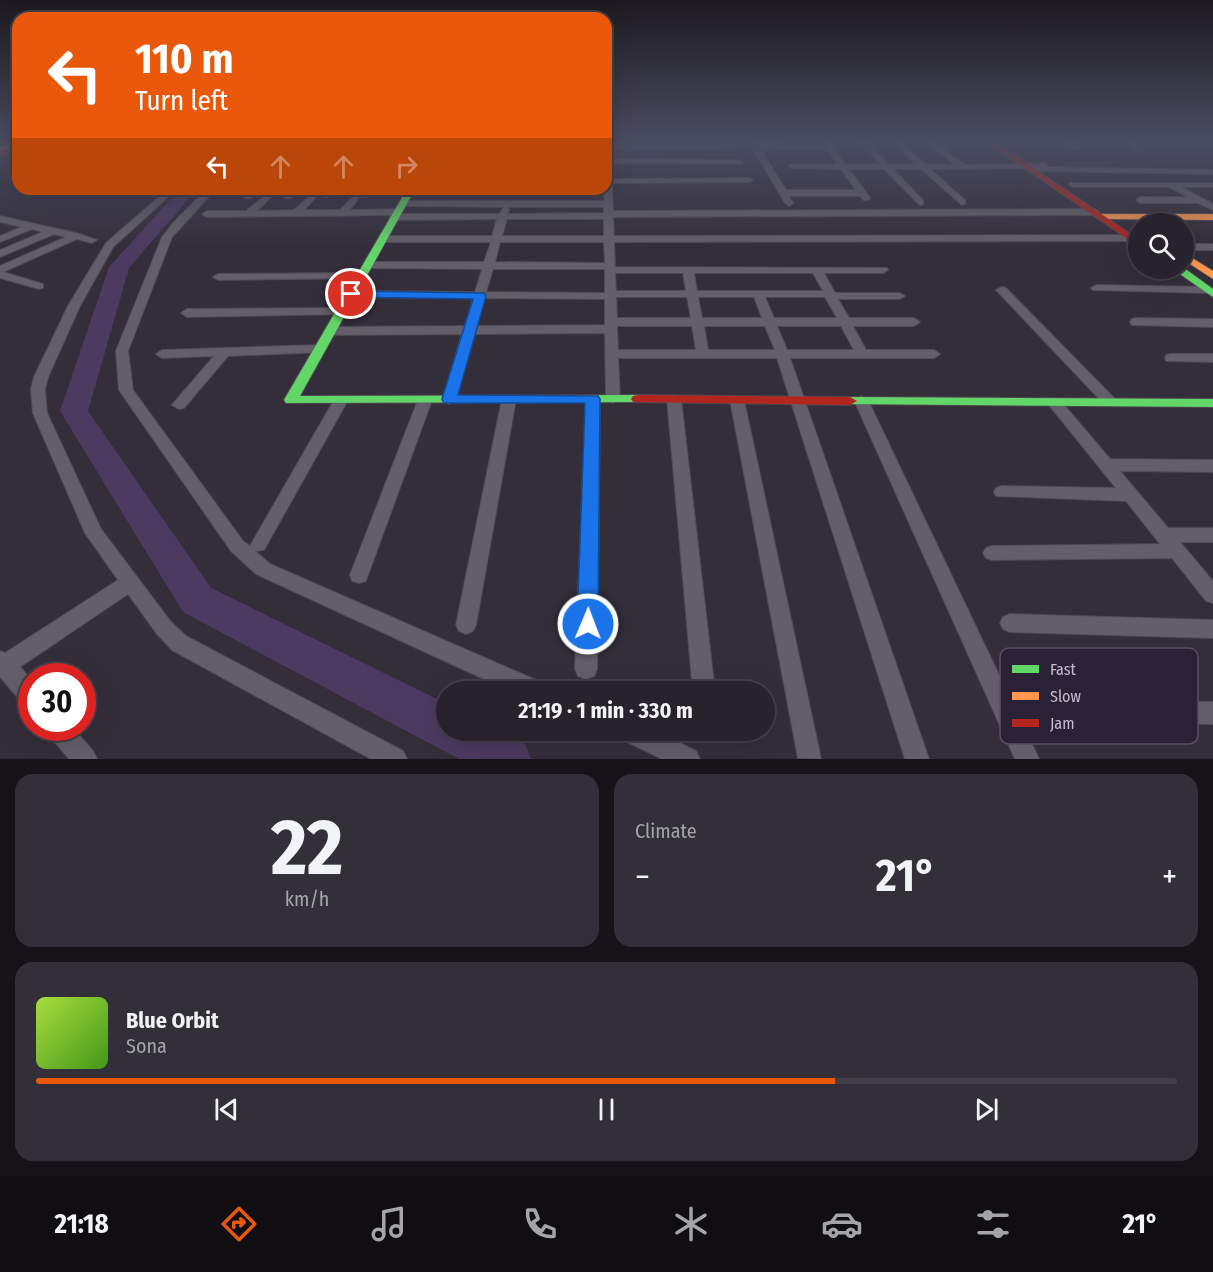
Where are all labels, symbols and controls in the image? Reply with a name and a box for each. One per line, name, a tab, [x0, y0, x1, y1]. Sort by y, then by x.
text: 110 m	[135, 34, 234, 84]
icon: left	[36, 36, 114, 114]
text: Turn left	[135, 85, 228, 117]
icon: left	[201, 150, 234, 183]
icon: ahead	[264, 150, 297, 183]
icon: ahead	[327, 150, 360, 183]
icon: right	[390, 150, 423, 183]
map controls	[1128, 213, 1194, 279]
button: search	[1128, 213, 1194, 279]
pin	[325, 268, 376, 319]
icon: arrive	[334, 277, 367, 310]
position arrow	[556, 592, 620, 656]
legend	[1000, 648, 1198, 744]
text: Fast	[1050, 660, 1077, 679]
speed limit sign: 30	[18, 663, 96, 741]
text: Slow	[1050, 687, 1081, 706]
text: 21:19 · 1 min · 330 m	[518, 697, 693, 724]
text: Jam	[1050, 714, 1075, 733]
text: 22	[271, 801, 343, 895]
text: Climate	[635, 819, 697, 843]
text: 21°	[876, 849, 936, 903]
text: −	[635, 857, 650, 897]
text: +	[1162, 857, 1177, 897]
text: km/h	[285, 887, 329, 911]
text: Blue Orbit	[126, 1007, 219, 1034]
text: Sona	[126, 1034, 167, 1058]
icon: previous	[210, 1093, 243, 1126]
icon: pause	[590, 1093, 623, 1126]
icon: next	[970, 1093, 1003, 1126]
icon: directions	[218, 1203, 260, 1245]
icon: music	[368, 1203, 410, 1245]
icon: phone	[519, 1203, 561, 1245]
icon: climate	[670, 1203, 712, 1245]
icon: car	[821, 1203, 863, 1245]
icon: filters	[972, 1203, 1014, 1245]
text: 21:18	[54, 1208, 109, 1240]
text: 21°	[1122, 1208, 1158, 1240]

